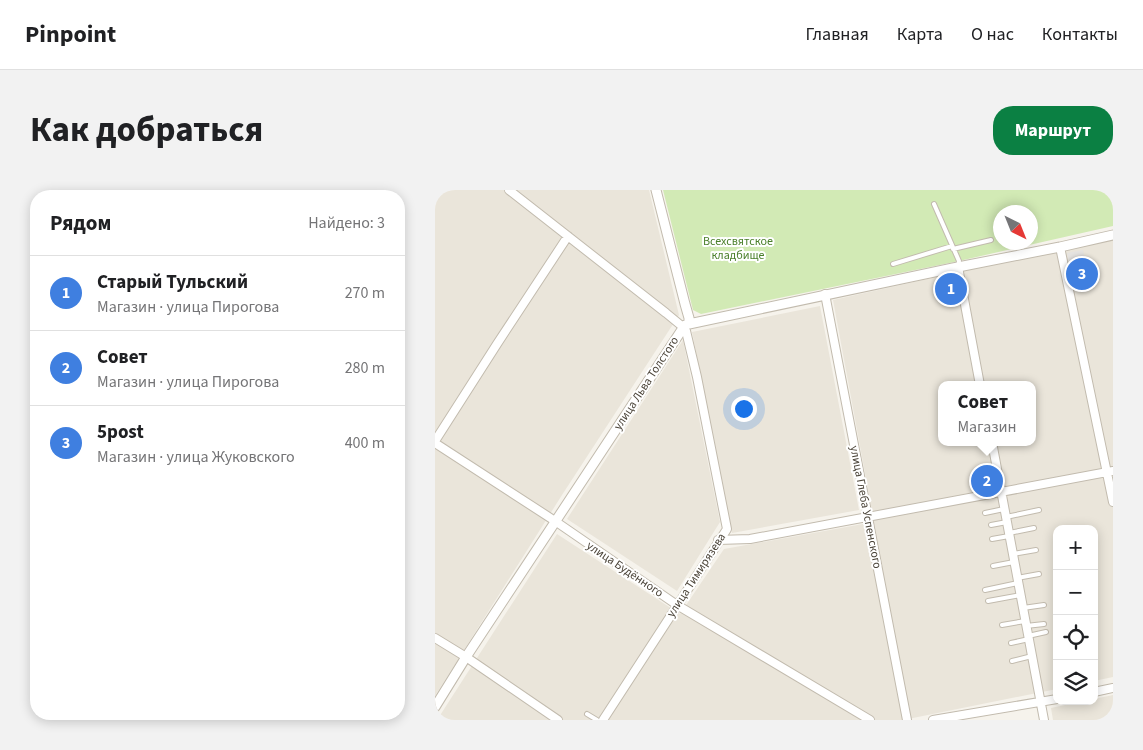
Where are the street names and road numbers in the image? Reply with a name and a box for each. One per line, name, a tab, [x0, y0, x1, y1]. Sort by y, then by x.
street label: улица Льва Толстого	[610, 333, 683, 433]
street label: улица Глеба Успенского	[845, 444, 886, 570]
street label: улица Тимирязева	[663, 530, 730, 621]
street label: улица Будённого	[583, 537, 667, 601]

